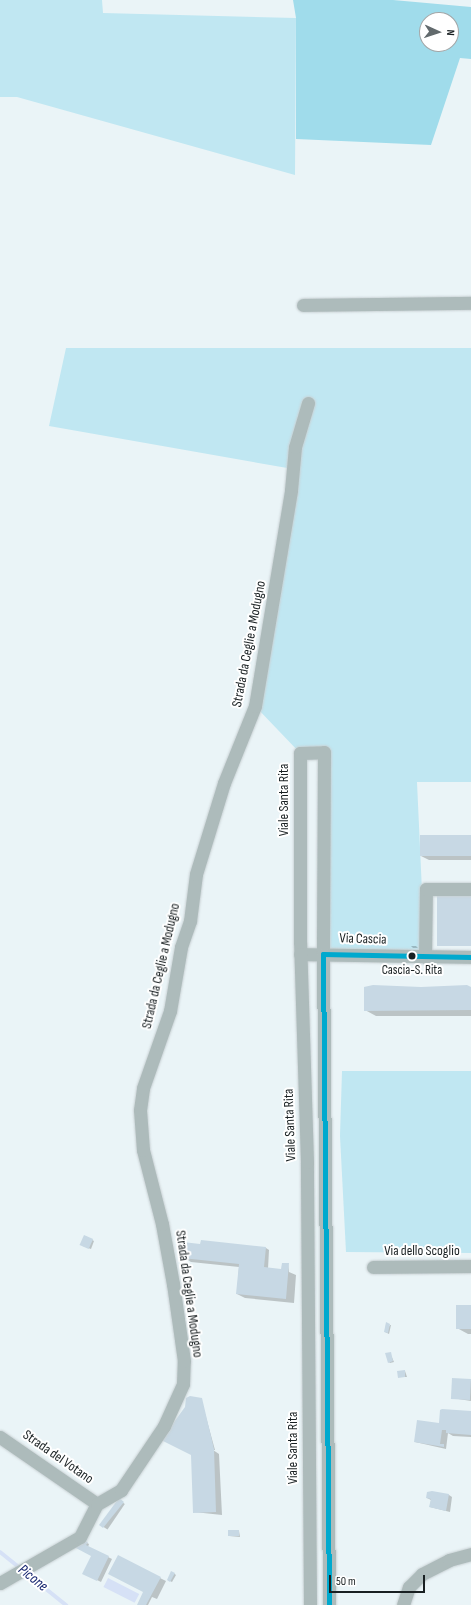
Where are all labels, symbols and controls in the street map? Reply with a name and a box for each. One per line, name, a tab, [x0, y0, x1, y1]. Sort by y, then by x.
north arrow	[419, 12, 459, 52]
text: N	[444, 29, 457, 36]
street label: Strada da Ceglie a Modugno	[229, 579, 269, 709]
street label: Viale Santa Rita	[276, 764, 292, 836]
street label: Strada da Ceglie a Modugno	[138, 902, 184, 1030]
street label: Via Cascia	[339, 930, 387, 948]
marker: Cascia-S. Rita	[407, 951, 417, 961]
place label: Cascia-S. Rita	[382, 962, 442, 978]
street label: Viale Santa Rita	[280, 1088, 300, 1162]
street label: Strada da Ceglie a Modugno	[172, 1229, 206, 1359]
street label: Via dello Scoglio	[384, 1243, 460, 1259]
street label: Viale Santa Rita	[285, 1412, 301, 1484]
street label: Strada del Votano	[19, 1427, 97, 1487]
water label: Picone	[15, 1561, 51, 1595]
scale bar	[331, 1567, 427, 1593]
text: 50 m	[336, 1574, 356, 1589]

